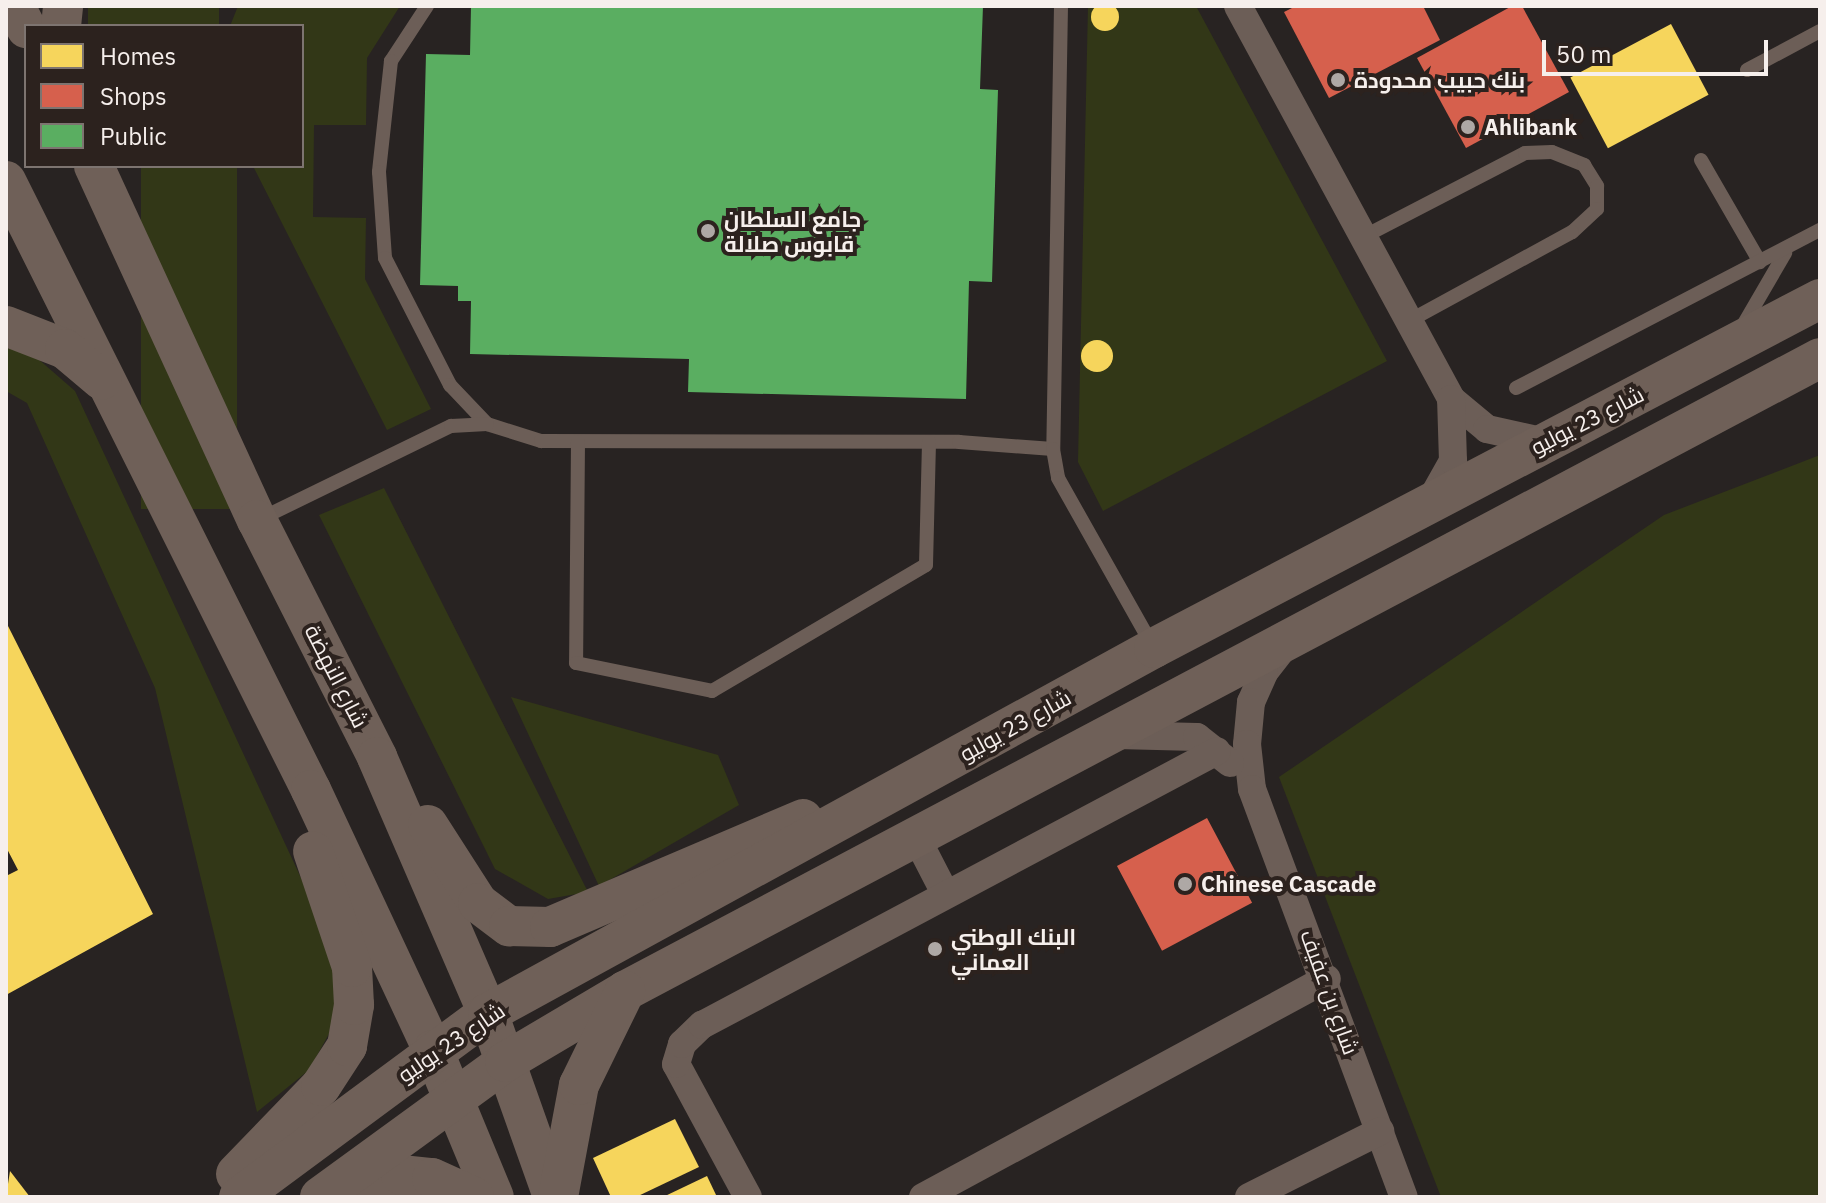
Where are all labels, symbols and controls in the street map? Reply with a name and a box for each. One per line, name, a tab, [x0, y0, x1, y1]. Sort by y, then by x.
legend	[24, 24, 304, 168]
scale bar	[1546, 24, 1772, 74]
text: 50 m	[1556, 38, 1611, 70]
text: Homes	[100, 40, 176, 72]
place label: بنك حبيب محدودة	[1354, 67, 1525, 93]
marker: بنك حبيب محدودة	[1329, 71, 1347, 89]
text: Shops	[100, 80, 167, 112]
place label: Ahlibank	[1484, 114, 1577, 140]
marker: Ahlibank	[1459, 118, 1477, 136]
text: Public	[100, 120, 167, 152]
place label: جامع السلطان قابوس صلالة	[724, 205, 861, 256]
marker: جامع السلطان قابوس صلالة	[699, 222, 717, 240]
street label: شارع 23 يوليو	[1526, 380, 1648, 460]
street label: شارع النهضة	[300, 620, 374, 732]
street label: شارع 23 يوليو	[955, 684, 1075, 766]
place label: Chinese Cascade	[1201, 871, 1376, 897]
marker: Chinese Cascade	[1176, 875, 1194, 893]
place label: البنك الوطني العماني	[951, 923, 1076, 974]
street label: شارع بن عفيف	[1295, 926, 1365, 1058]
marker: البنك الوطني العماني	[926, 940, 944, 958]
street label: شارع 23 يوليو	[393, 997, 509, 1087]

